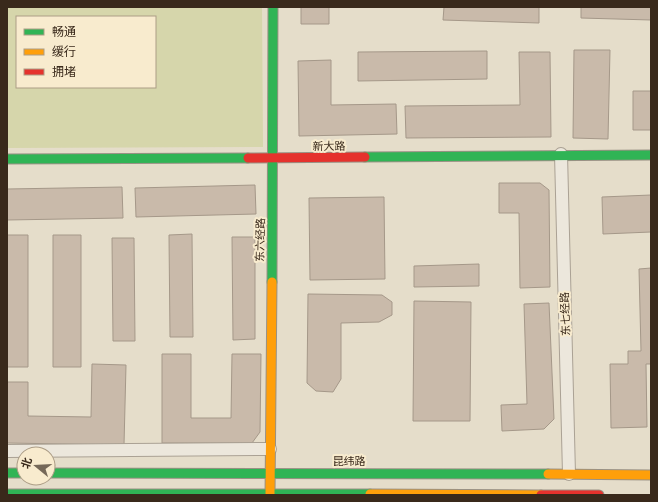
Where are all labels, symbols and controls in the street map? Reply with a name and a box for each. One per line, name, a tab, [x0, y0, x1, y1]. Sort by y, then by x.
legend	[16, 16, 156, 88]
text: 畅通	[52, 24, 76, 39]
text: 缓行	[52, 44, 76, 59]
text: 拥堵	[52, 64, 76, 79]
street label: 新大路	[312, 139, 346, 153]
street label: 东六经路	[253, 218, 267, 262]
street label: 东七经路	[557, 292, 573, 336]
north arrow	[16, 446, 56, 486]
street label: 昆纬路	[333, 454, 366, 468]
text: 北	[18, 456, 35, 470]

